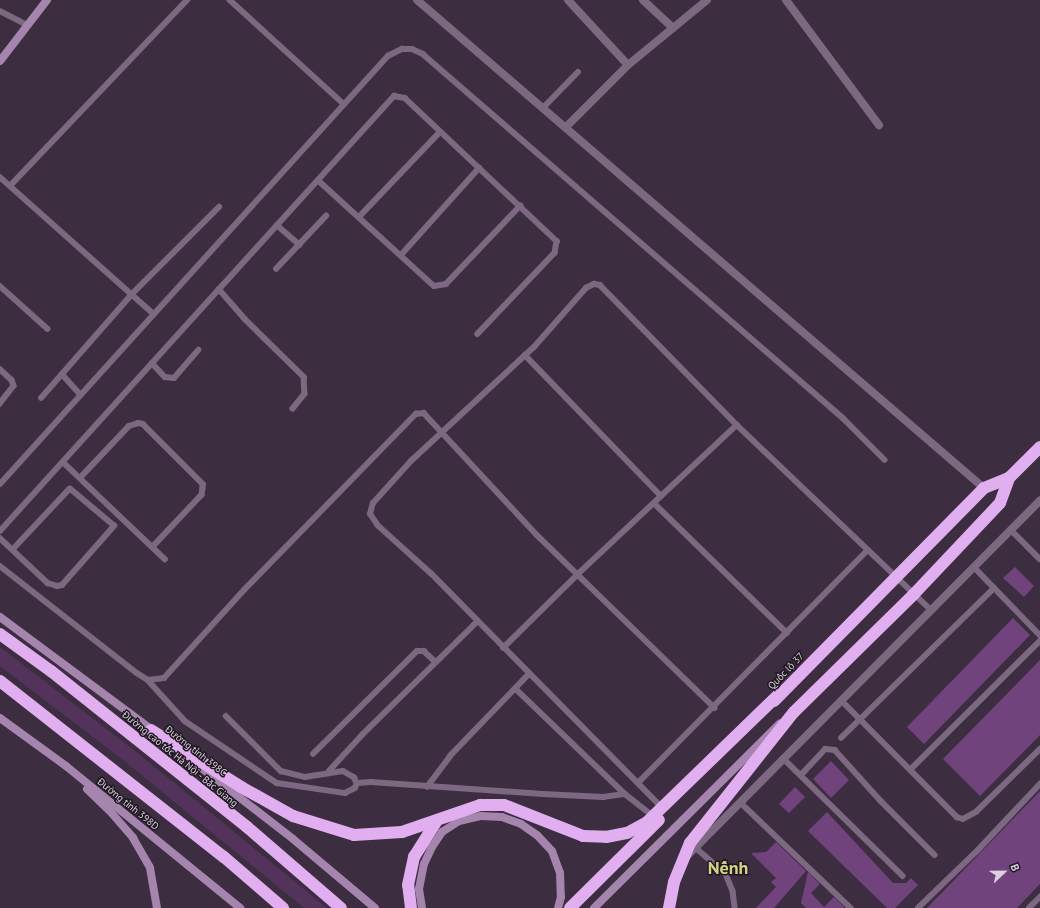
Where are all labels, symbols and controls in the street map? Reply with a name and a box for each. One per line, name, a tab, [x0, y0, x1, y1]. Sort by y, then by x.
street label: Quốc lộ 37	[765, 650, 807, 692]
street label: Đường cao tốc Hà Nội - Bắc Giang	[119, 708, 241, 810]
street label: Đường tỉnh 398C	[163, 723, 229, 779]
street label: Đường tỉnh 398D	[95, 776, 161, 832]
north arrow	[984, 852, 1024, 892]
district label: Nếnh	[708, 857, 748, 879]
text: B	[1007, 862, 1023, 873]

